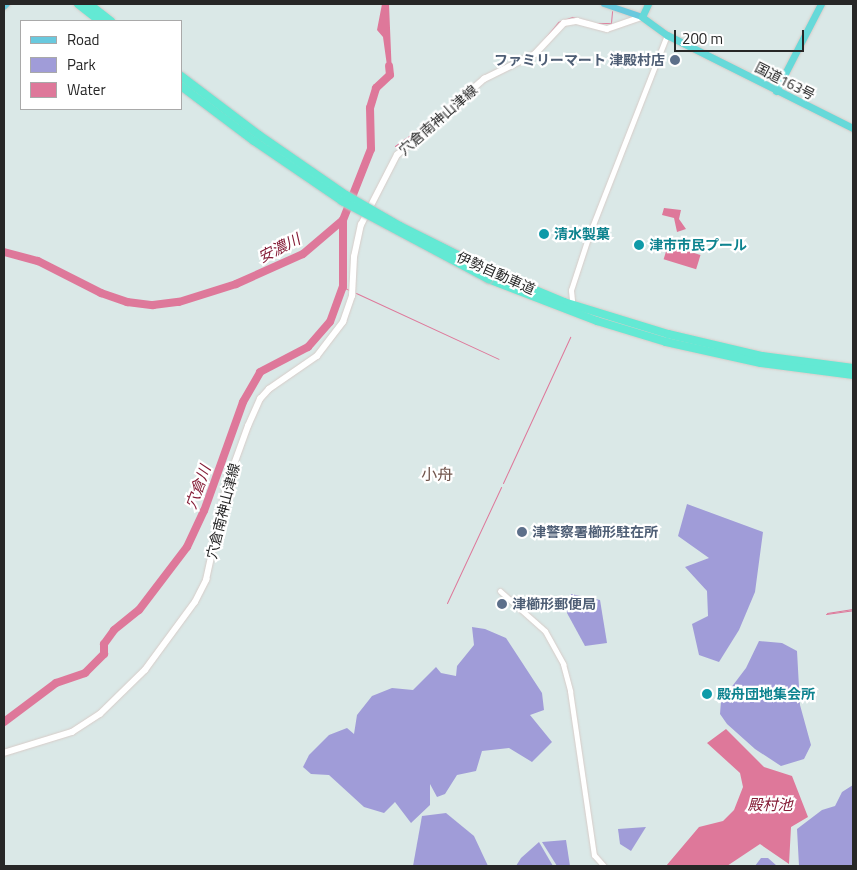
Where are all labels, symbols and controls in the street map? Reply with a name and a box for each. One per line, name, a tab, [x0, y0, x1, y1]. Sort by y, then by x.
legend	[20, 20, 182, 110]
scale bar	[677, 20, 807, 52]
text: 200 m	[682, 27, 723, 50]
text: Road	[67, 28, 99, 51]
place label: ファミリーマート 津殿村店	[494, 52, 665, 68]
text: Park	[67, 53, 96, 76]
marker: ファミリーマート 津殿村店	[669, 54, 681, 66]
street label: 国道163号	[752, 59, 818, 103]
text: Water	[67, 78, 106, 101]
street label: 穴倉南神山津線	[396, 82, 480, 158]
place label: 清水製菓	[554, 226, 610, 242]
marker: 清水製菓	[538, 228, 550, 240]
water label: 安濃川	[255, 230, 303, 266]
place label: 津市市民プール	[649, 237, 747, 253]
marker: 津市市民プール	[633, 239, 645, 251]
street label: 伊勢自動車道	[454, 248, 538, 298]
street label: 穴倉南神山津線	[203, 461, 243, 561]
water label: 穴倉川	[182, 463, 214, 511]
district label: 小舟	[421, 464, 453, 484]
place label: 津警察署櫛形駐在所	[532, 524, 658, 540]
marker: 津警察署櫛形駐在所	[516, 526, 528, 538]
place label: 津櫛形郵便局	[512, 596, 596, 612]
marker: 津櫛形郵便局	[496, 598, 508, 610]
place label: 殿舟団地集会所	[717, 686, 815, 702]
marker: 殿舟団地集会所	[701, 688, 713, 700]
water label: 殿村池	[748, 796, 792, 814]

